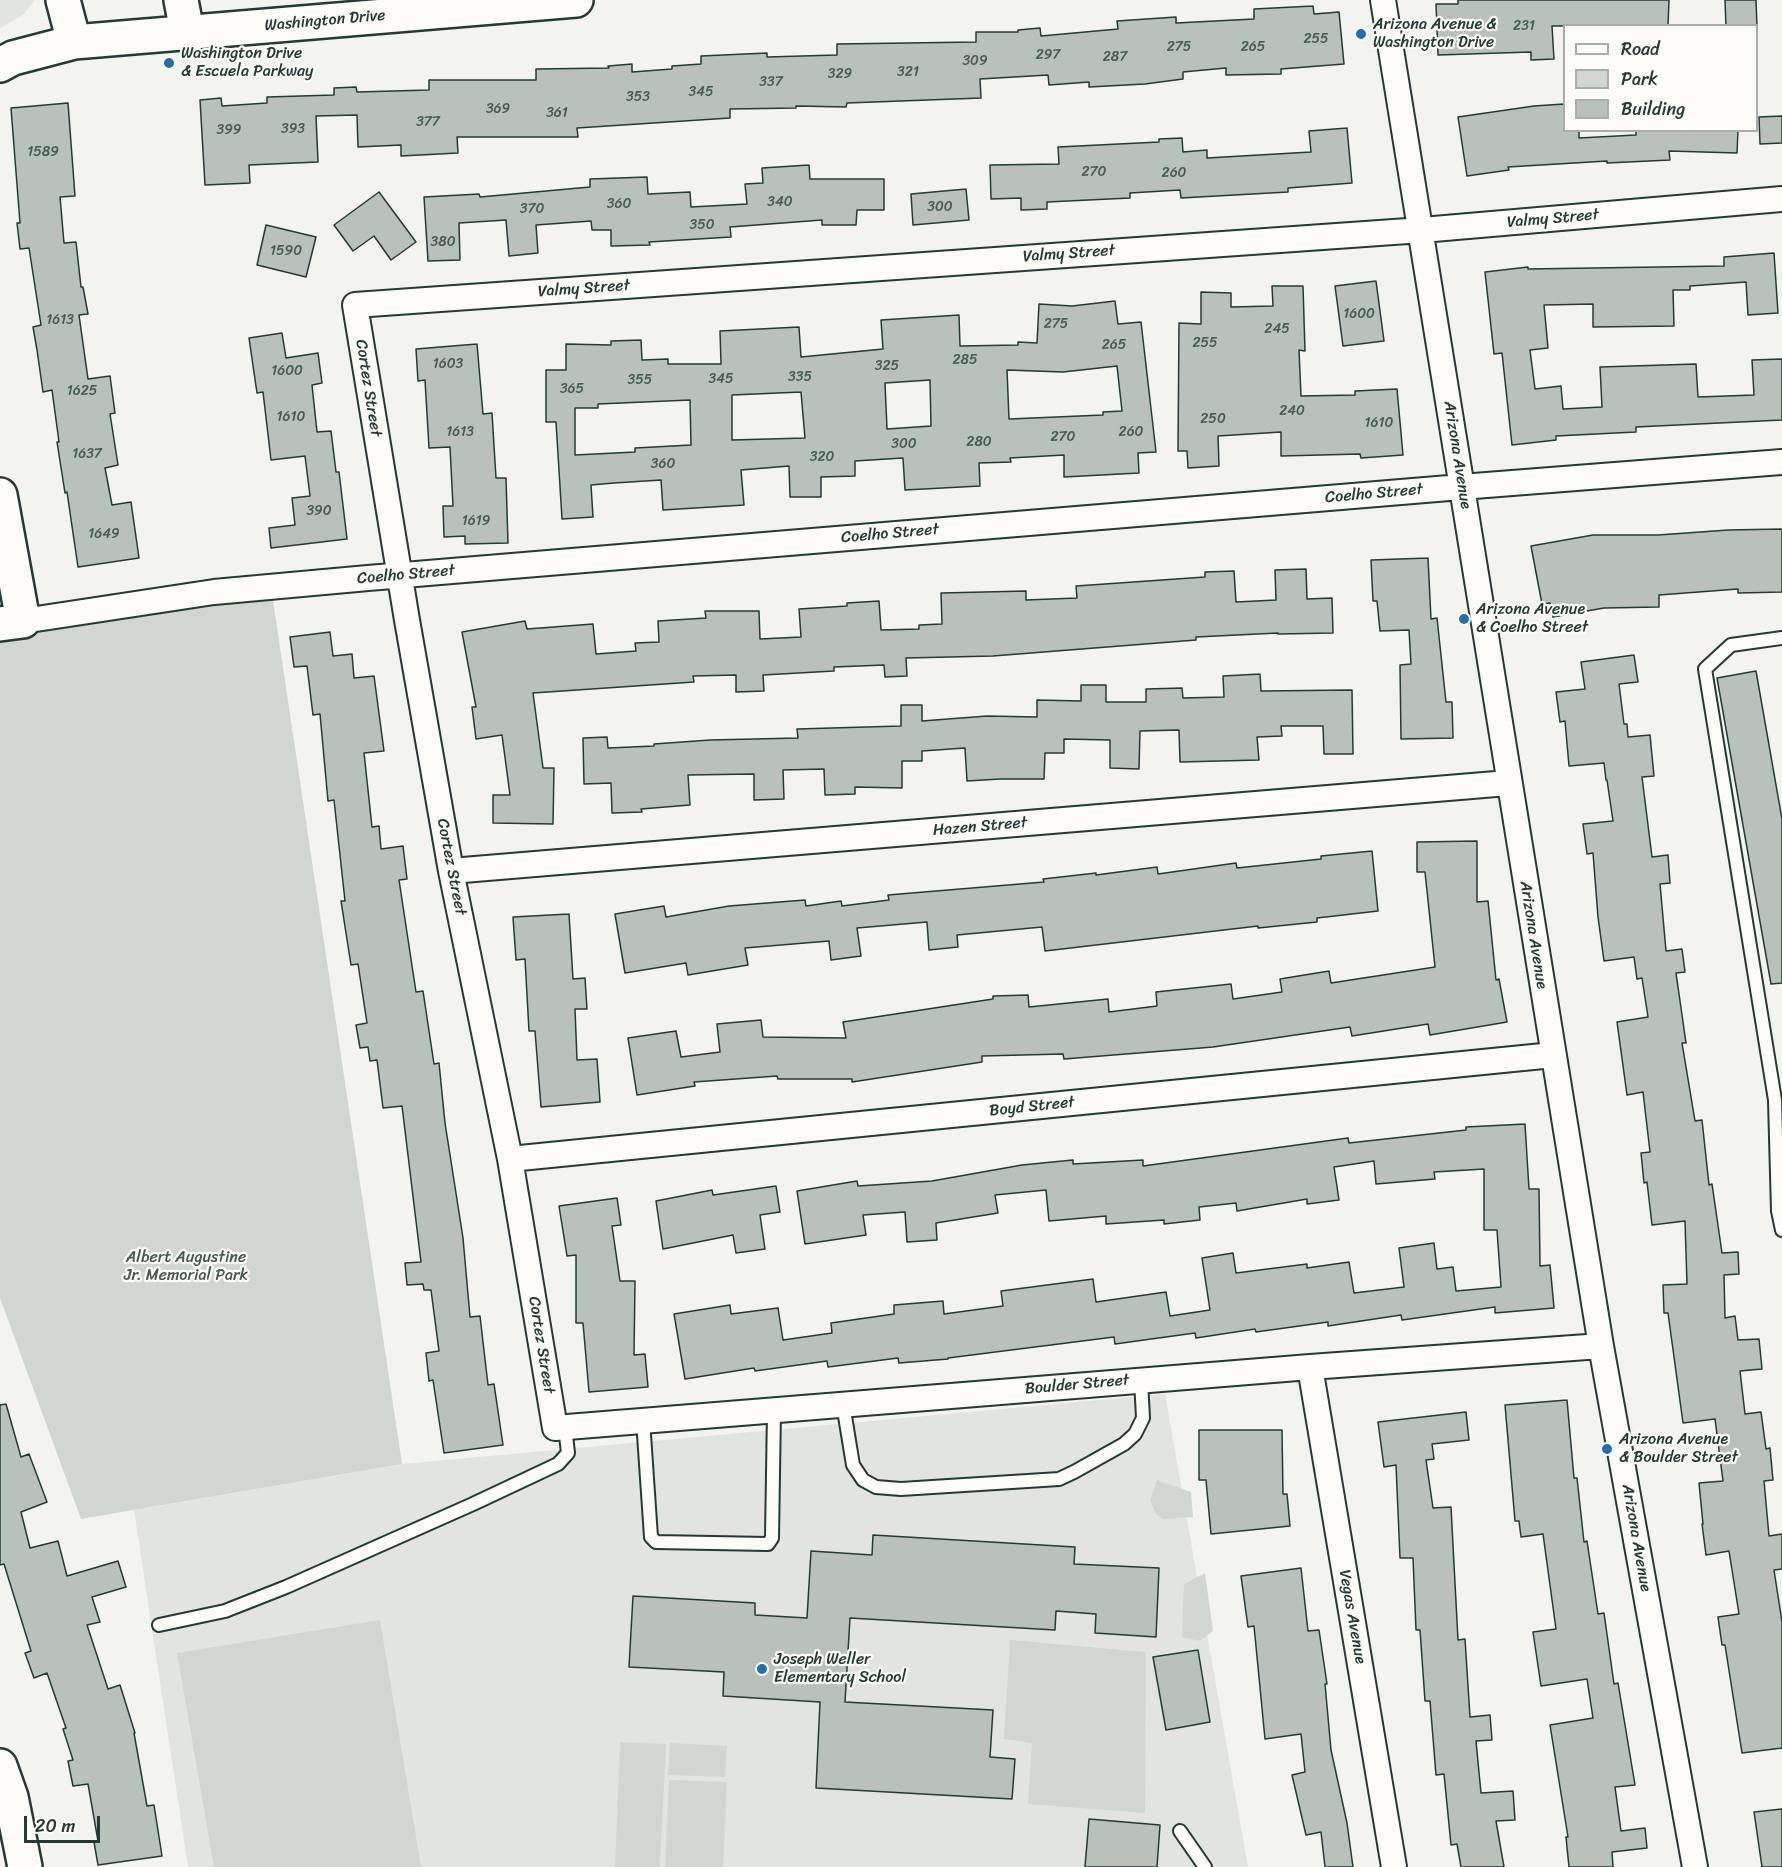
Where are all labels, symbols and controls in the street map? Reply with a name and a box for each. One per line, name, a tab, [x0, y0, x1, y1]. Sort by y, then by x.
street label: Washington Drive	[264, 6, 386, 36]
place label: Arizona Avenue & Washington Drive	[1373, 15, 1496, 53]
house number: 231	[1513, 18, 1535, 34]
legend	[1563, 24, 1758, 132]
marker: Arizona Avenue & Washington Drive	[1354, 27, 1368, 41]
house number: 255	[1303, 31, 1329, 47]
text: Road	[1621, 33, 1660, 65]
house number: 275	[1167, 39, 1191, 55]
house number: 265	[1241, 39, 1265, 55]
place label: Washington Drive & Escuela Parkway	[181, 44, 313, 82]
house number: 297	[1036, 47, 1060, 63]
house number: 287	[1103, 49, 1127, 65]
house number: 309	[962, 53, 988, 69]
marker: Washington Drive & Escuela Parkway	[162, 56, 176, 70]
text: Park	[1621, 63, 1658, 95]
house number: 321	[897, 64, 919, 80]
house number: 329	[828, 66, 852, 82]
house number: 337	[759, 74, 783, 90]
house number: 345	[689, 84, 713, 100]
house number: 353	[626, 89, 650, 105]
text: Building	[1621, 93, 1685, 125]
house number: 369	[486, 101, 510, 117]
house number: 361	[546, 105, 568, 121]
house number: 377	[416, 114, 440, 130]
house number: 393	[281, 121, 305, 137]
house number: 399	[217, 122, 241, 138]
house number: 1589	[27, 144, 59, 160]
house number: 270	[1082, 164, 1106, 180]
house number: 260	[1162, 165, 1186, 181]
house number: 340	[767, 194, 793, 210]
house number: 360	[607, 196, 631, 212]
house number: 300	[927, 199, 953, 215]
house number: 370	[520, 201, 544, 217]
street label: Valmy Street	[1506, 205, 1600, 233]
house number: 350	[689, 217, 715, 233]
house number: 380	[431, 234, 455, 250]
street label: Valmy Street	[1022, 241, 1116, 267]
house number: 1590	[270, 243, 302, 259]
street label: Valmy Street	[537, 276, 631, 302]
house number: 1600	[1343, 306, 1375, 322]
house number: 1613	[46, 312, 74, 328]
house number: 275	[1044, 316, 1068, 332]
house number: 245	[1264, 321, 1290, 337]
house number: 255	[1192, 335, 1218, 351]
house number: 265	[1102, 337, 1126, 353]
street label: Cortez Street	[351, 338, 385, 438]
house number: 285	[952, 352, 978, 368]
house number: 1603	[433, 356, 463, 372]
house number: 325	[875, 358, 899, 374]
house number: 1600	[271, 363, 303, 379]
house number: 335	[788, 369, 812, 385]
house number: 345	[709, 371, 733, 387]
house number: 355	[628, 372, 652, 388]
house number: 365	[560, 381, 584, 397]
house number: 1625	[67, 383, 97, 399]
street label: Arizona Avenue	[1439, 400, 1475, 510]
house number: 240	[1279, 403, 1305, 419]
house number: 1610	[277, 409, 305, 425]
house number: 250	[1200, 411, 1226, 427]
house number: 1610	[1365, 415, 1393, 431]
house number: 1613	[446, 424, 474, 440]
house number: 260	[1119, 424, 1143, 440]
house number: 270	[1051, 429, 1075, 445]
house number: 280	[966, 434, 992, 450]
house number: 300	[891, 436, 917, 452]
house number: 1637	[72, 446, 102, 462]
house number: 320	[810, 449, 834, 465]
house number: 360	[651, 456, 675, 472]
street label: Coelho Street	[1324, 480, 1424, 508]
house number: 390	[306, 503, 332, 519]
house number: 1619	[462, 513, 490, 529]
street label: Coelho Street	[840, 520, 940, 548]
house number: 1649	[88, 526, 120, 542]
street label: Coelho Street	[356, 561, 456, 589]
place label: Arizona Avenue & Coelho Street	[1476, 600, 1588, 638]
marker: Arizona Avenue & Coelho Street	[1457, 612, 1471, 626]
street label: Hazen Street	[932, 813, 1028, 841]
street label: Cortez Street	[432, 817, 470, 917]
street label: Arizona Avenue	[1515, 880, 1551, 990]
street label: Boyd Street	[988, 1093, 1076, 1121]
park label: Albert Augustine Jr. Memorial Park	[124, 1248, 248, 1286]
street label: Cortez Street	[524, 1295, 558, 1395]
street label: Boulder Street	[1024, 1371, 1130, 1399]
place label: Arizona Avenue & Boulder Street	[1619, 1430, 1738, 1468]
marker: Arizona Avenue & Boulder Street	[1600, 1442, 1614, 1456]
street label: Arizona Avenue	[1617, 1483, 1655, 1593]
street label: Vegas Avenue	[1334, 1568, 1370, 1666]
place label: Joseph Weller Elementary School	[774, 1650, 906, 1688]
marker: Joseph Weller Elementary School	[755, 1662, 769, 1676]
scale bar	[27, 1804, 104, 1842]
text: 20 m	[35, 1810, 75, 1842]

